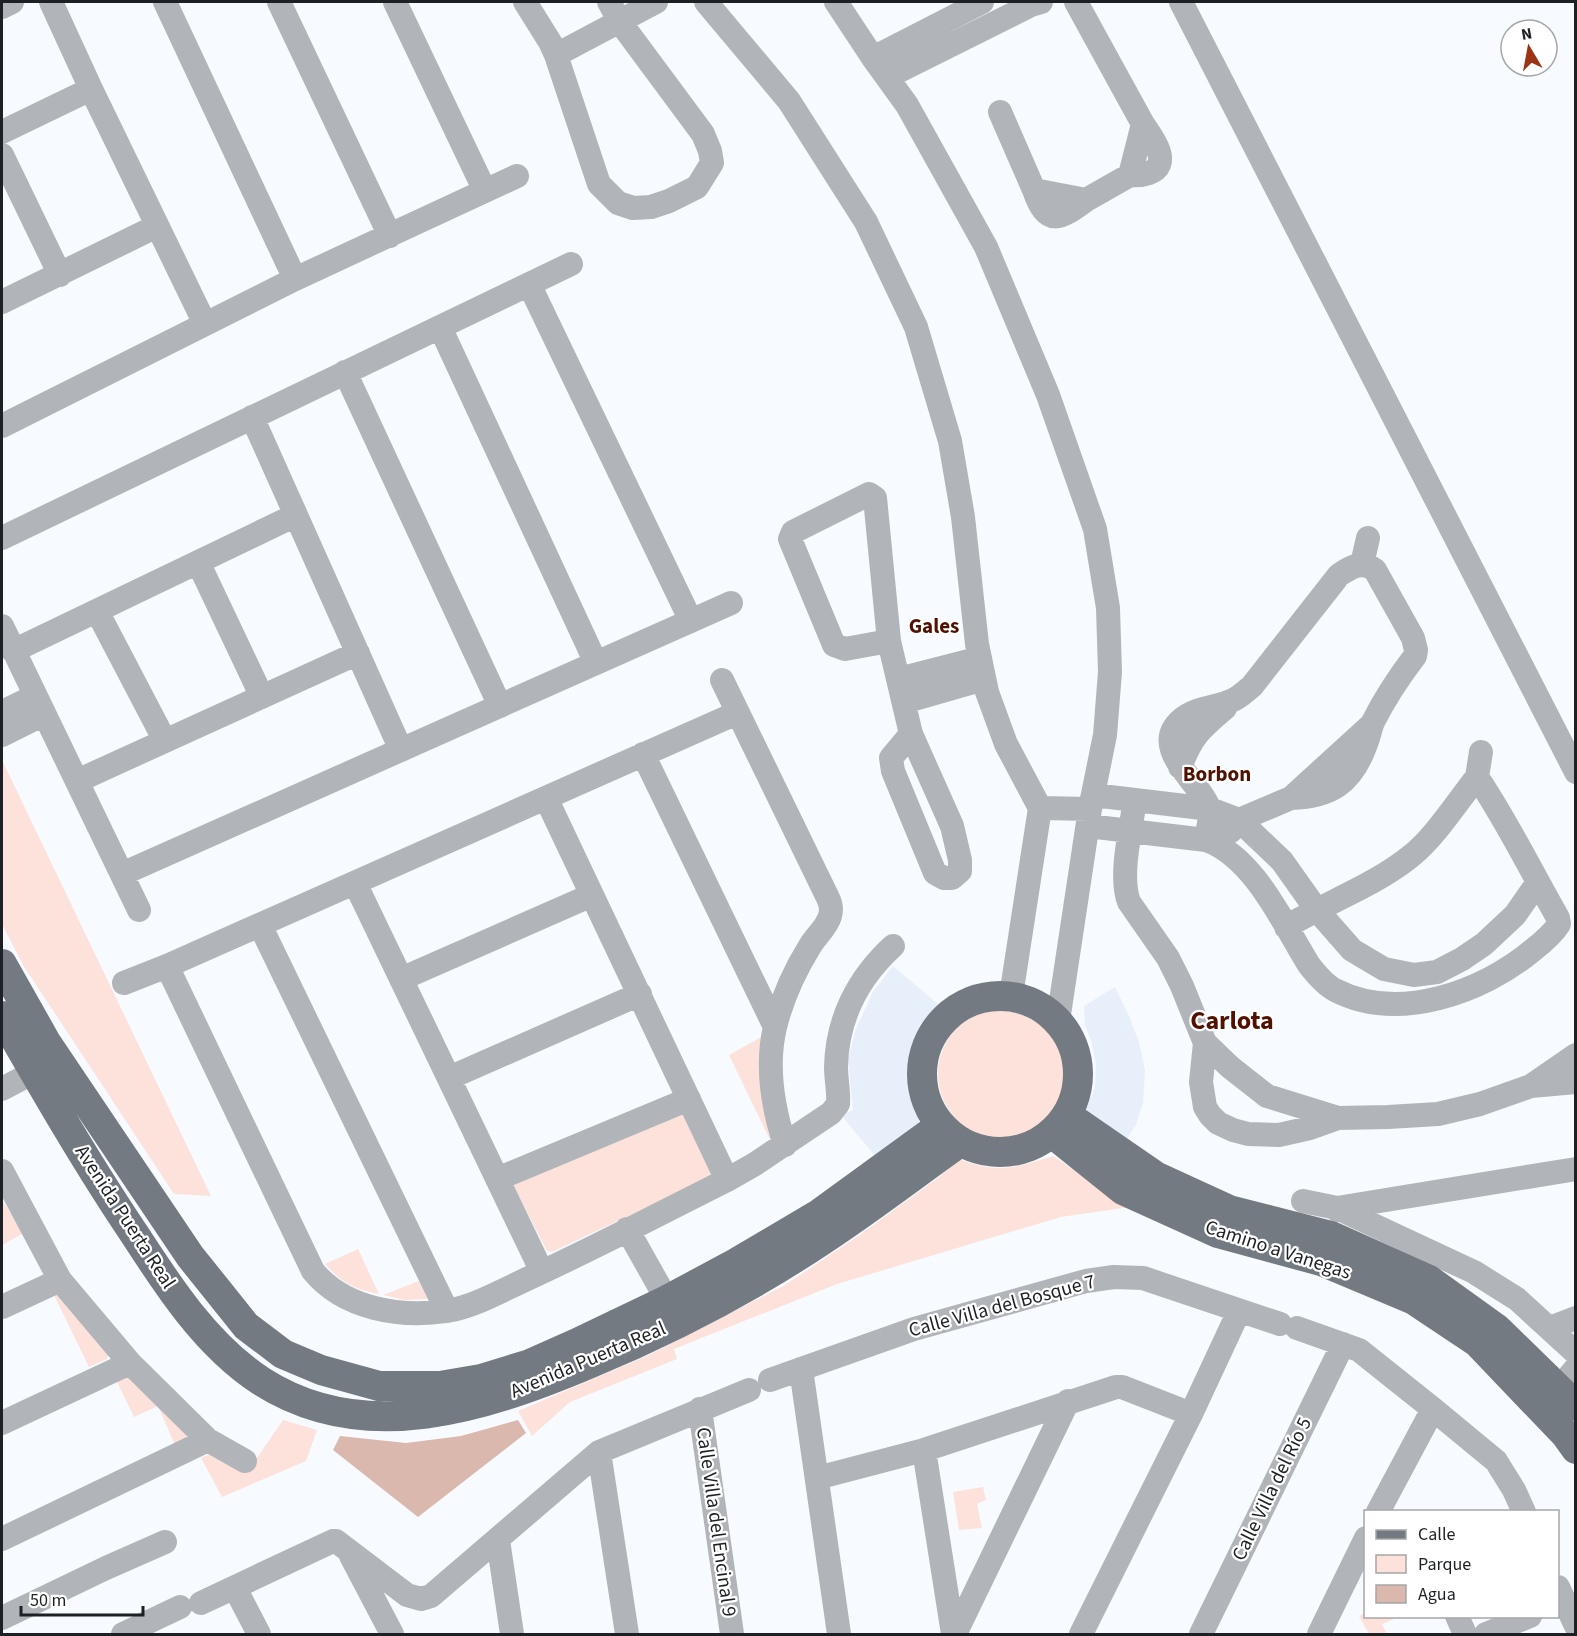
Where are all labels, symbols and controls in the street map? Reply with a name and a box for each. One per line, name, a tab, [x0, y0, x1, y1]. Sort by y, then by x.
north arrow	[1499, 18, 1559, 78]
text: N	[1519, 22, 1534, 46]
district label: Gales	[909, 611, 959, 641]
district label: Borbon	[1183, 759, 1251, 789]
district label: Carlota	[1190, 1002, 1274, 1039]
street label: Avenida Puerta Real	[68, 1140, 182, 1294]
street label: Camino a Vanegas	[1202, 1213, 1354, 1287]
street label: Calle Villa del Bosque 7	[906, 1268, 1098, 1344]
street label: Avenida Puerta Real	[506, 1315, 670, 1405]
street label: Calle Villa del Río 5	[1225, 1413, 1319, 1565]
street label: Calle Villa del Encinal 9	[689, 1426, 743, 1618]
legend	[1364, 1510, 1559, 1618]
text: Calle	[1418, 1522, 1456, 1547]
text: Parque	[1418, 1552, 1471, 1577]
scale bar	[21, 1579, 142, 1617]
text: Agua	[1418, 1582, 1456, 1607]
text: 50 m	[30, 1588, 66, 1613]

